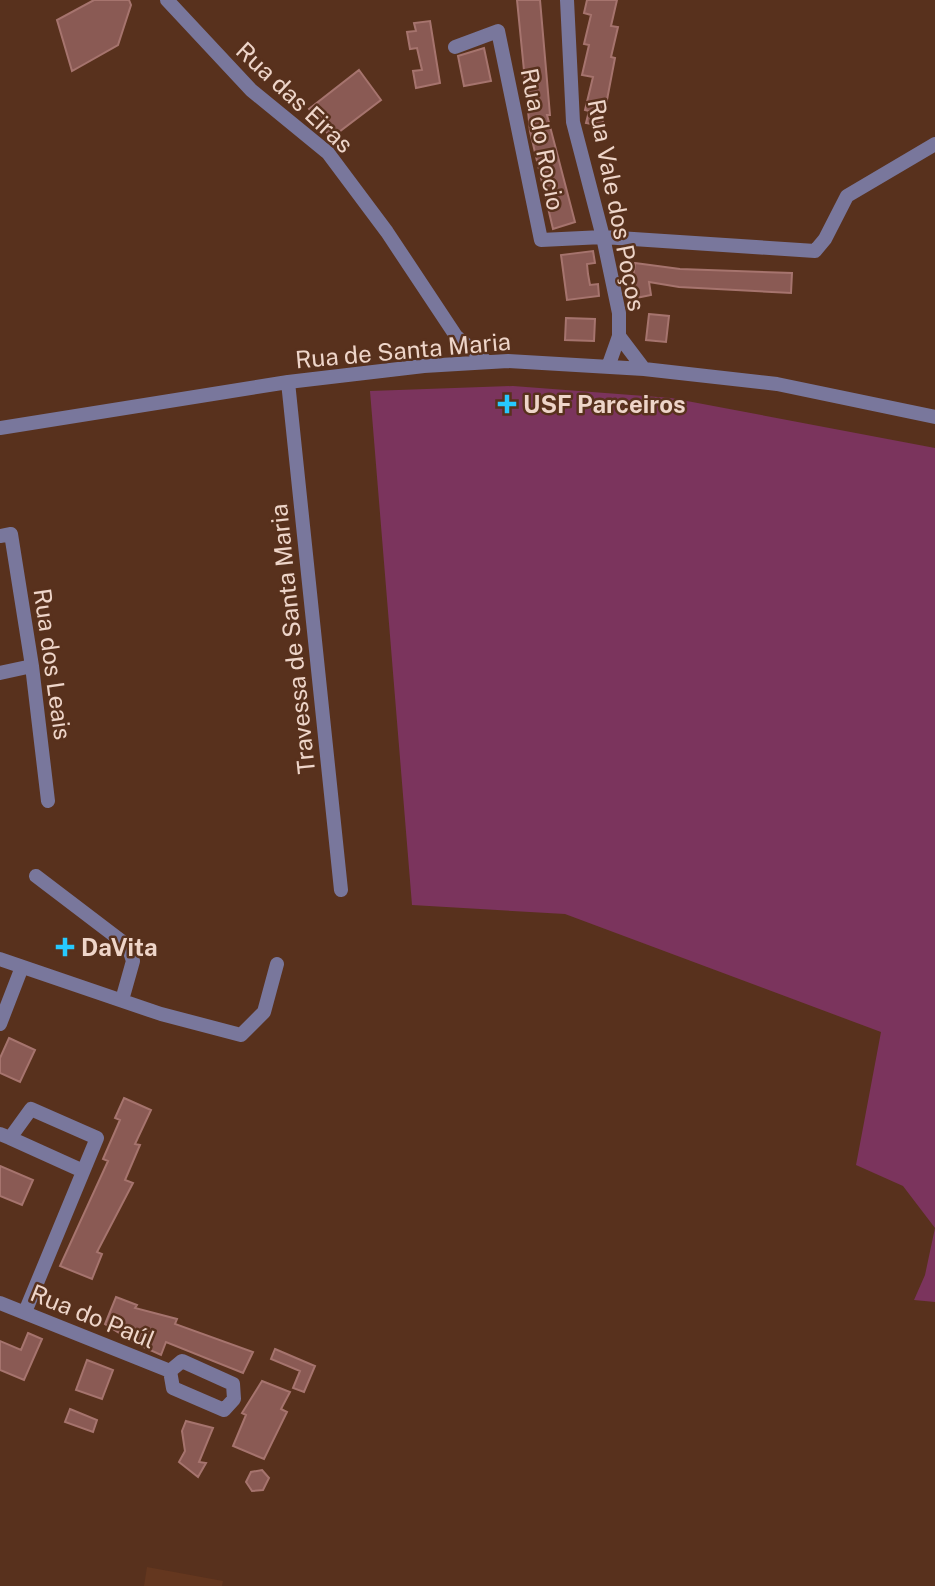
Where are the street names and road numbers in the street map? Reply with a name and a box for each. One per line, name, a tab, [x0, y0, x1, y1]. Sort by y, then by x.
street label: Rua das Eiras	[231, 36, 359, 158]
street label: Rua do Rocio	[516, 66, 570, 212]
street label: Rua Vale dos Poços	[583, 97, 651, 313]
street label: Rua de Santa Maria	[294, 327, 512, 373]
street label: Travessa de Santa Maria	[264, 503, 320, 775]
street label: Rua dos Leais	[29, 586, 77, 742]
street label: Rua do Paúl	[27, 1278, 159, 1354]

